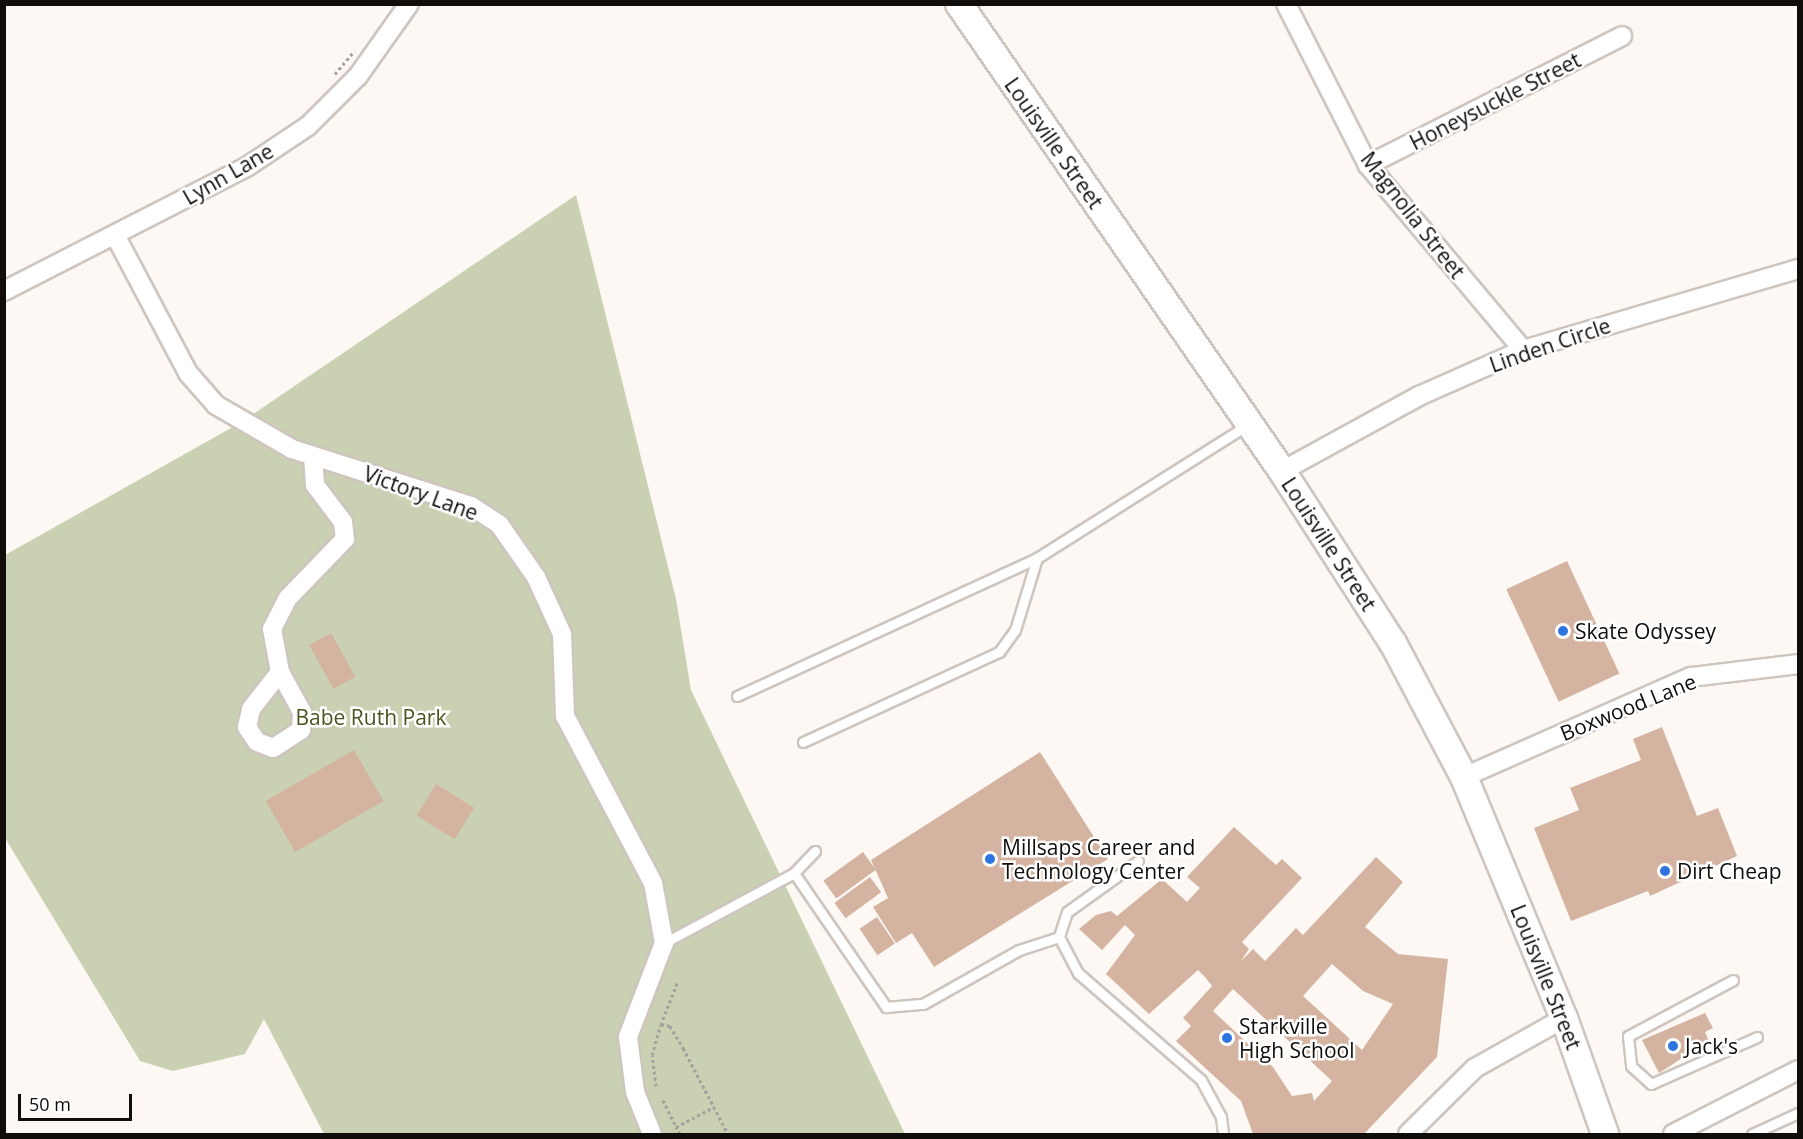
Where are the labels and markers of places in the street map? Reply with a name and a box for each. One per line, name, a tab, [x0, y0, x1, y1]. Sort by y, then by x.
place label: Skate Odyssey	[1575, 618, 1716, 644]
marker: Skate Odyssey	[1556, 624, 1570, 638]
place label: Millsaps Career and Technology Center	[1002, 834, 1195, 884]
marker: Millsaps Career and Technology Center	[983, 852, 997, 866]
place label: Dirt Cheap	[1677, 858, 1781, 884]
marker: Dirt Cheap	[1658, 864, 1672, 878]
place label: Starkville High School	[1239, 1013, 1355, 1063]
marker: Starkville High School	[1220, 1031, 1234, 1045]
place label: Jack's	[1685, 1033, 1738, 1059]
marker: Jack's	[1666, 1039, 1680, 1053]

